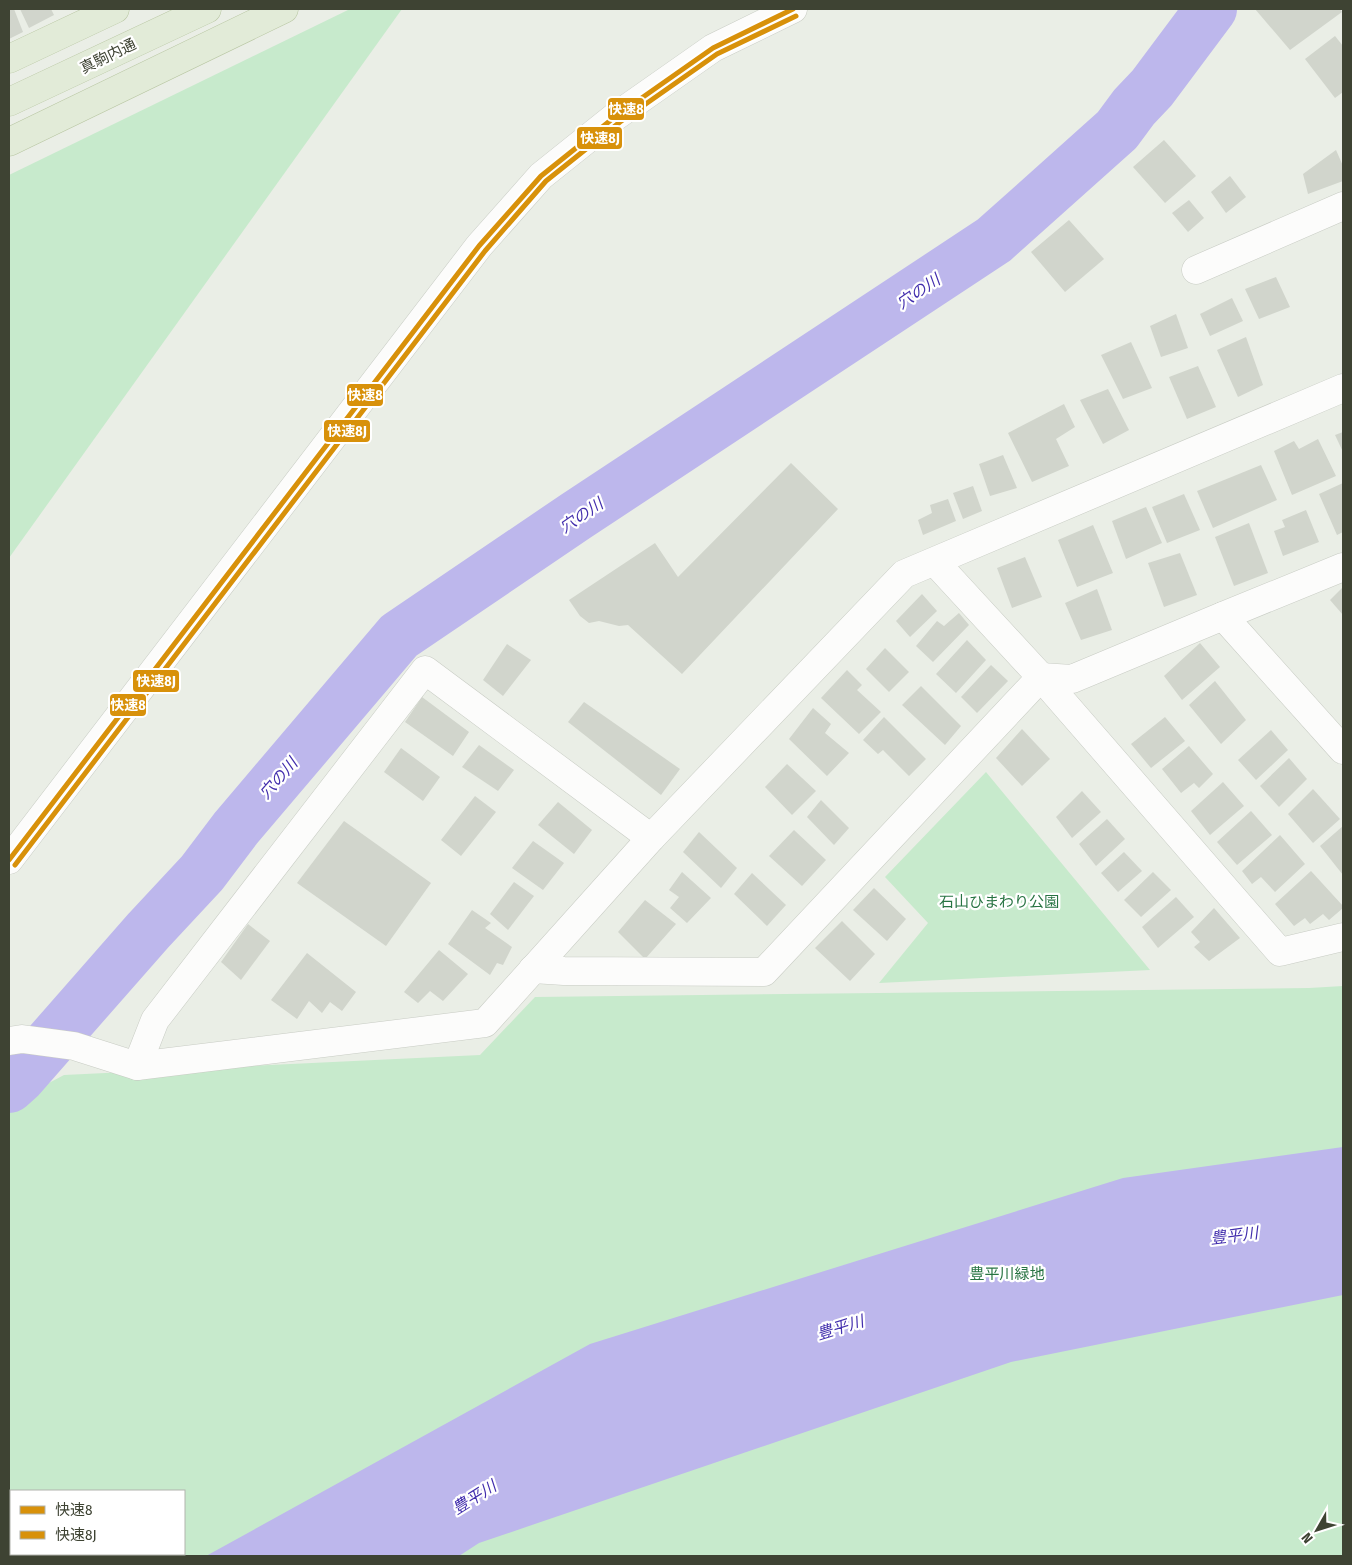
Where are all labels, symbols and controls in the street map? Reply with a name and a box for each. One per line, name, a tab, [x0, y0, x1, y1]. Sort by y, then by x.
street label: 真駒内通	[77, 35, 139, 77]
line badge: 快速8	[607, 97, 645, 121]
text: 快速8	[608, 101, 644, 118]
line badge: 快速8J	[576, 126, 623, 150]
text: 快速8J	[580, 130, 620, 147]
water label: 穴の川	[893, 269, 945, 313]
line badge: 快速8	[346, 383, 384, 407]
text: 快速8	[347, 387, 383, 404]
line badge: 快速8J	[323, 419, 371, 443]
text: 快速8J	[327, 423, 367, 440]
water label: 穴の川	[556, 493, 608, 537]
line badge: 快速8J	[132, 669, 180, 693]
text: 快速8J	[136, 673, 176, 690]
line badge: 快速8	[109, 693, 147, 717]
text: 快速8	[110, 697, 146, 714]
water label: 穴の川	[255, 752, 303, 803]
park label: 石山ひまわり公園	[939, 893, 1059, 911]
water label: 豊平川	[1209, 1223, 1261, 1248]
park label: 豊平川緑地	[969, 1265, 1045, 1283]
water label: 豊平川	[814, 1311, 868, 1344]
water label: 豊平川	[449, 1476, 501, 1518]
legend	[10, 1490, 185, 1555]
text: 快速8	[55, 1501, 93, 1519]
north arrow	[1292, 1505, 1342, 1555]
text: 快速8J	[55, 1526, 97, 1544]
text: N	[1298, 1529, 1317, 1546]

